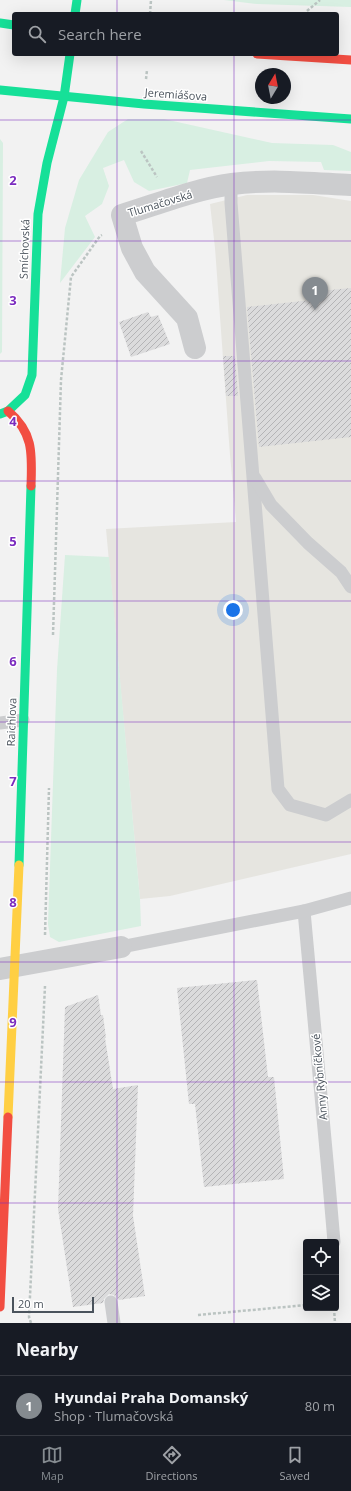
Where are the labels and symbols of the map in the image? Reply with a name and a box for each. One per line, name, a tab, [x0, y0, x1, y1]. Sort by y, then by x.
north arrow	[255, 68, 291, 104]
street label: Jeremiášova	[143, 84, 208, 104]
text: 2	[9, 171, 17, 189]
street label: Tlumačovská	[126, 186, 194, 220]
street label: Smíchovská	[15, 219, 33, 279]
pin: 1	[302, 277, 328, 310]
text: 3	[9, 291, 17, 309]
text: 4	[9, 412, 17, 430]
text: 5	[9, 532, 17, 550]
your location	[223, 600, 243, 620]
text: 6	[9, 652, 17, 670]
street label: Raichlova	[3, 697, 19, 747]
text: 7	[9, 772, 17, 790]
text: 8	[9, 893, 17, 911]
text: 9	[9, 1013, 17, 1031]
street label: Anny Rybníčkové	[308, 1033, 330, 1121]
scale bar	[12, 1295, 94, 1314]

